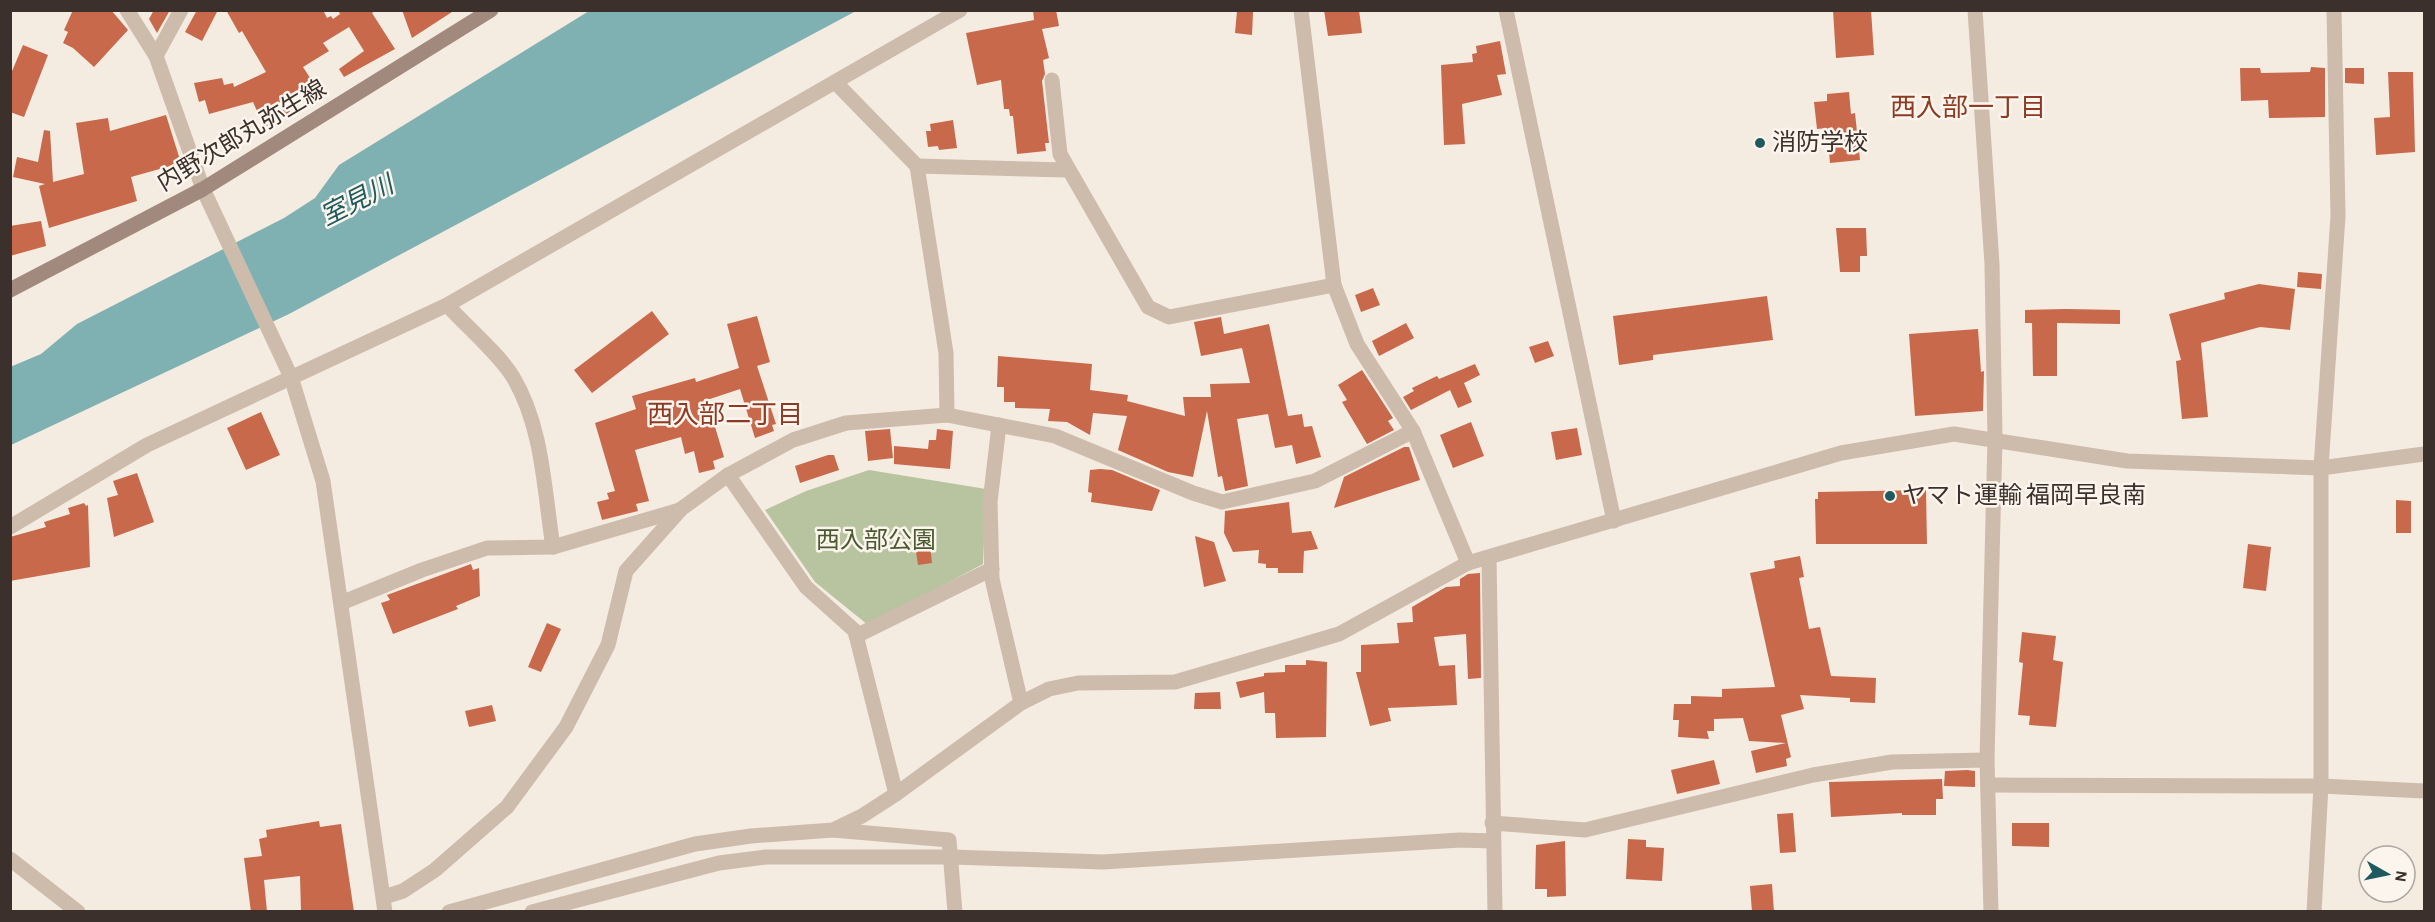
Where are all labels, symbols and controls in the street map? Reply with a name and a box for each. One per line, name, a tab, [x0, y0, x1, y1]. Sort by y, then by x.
street label: 内野次郎丸弥生線	[153, 75, 330, 196]
district label: 西入部一丁目	[1890, 94, 2046, 121]
place label: 消防学校	[1772, 129, 1868, 155]
marker: 消防学校	[1753, 136, 1767, 150]
water label: 室見川	[316, 169, 400, 230]
district label: 西入部二丁目	[647, 401, 803, 428]
place label: ヤマト運輸 福岡早良南	[1902, 482, 2146, 508]
marker: ヤマト運輸 福岡早良南	[1883, 489, 1897, 503]
park label: 西入部公園	[816, 527, 936, 553]
north arrow	[2357, 844, 2417, 904]
text: N	[2392, 869, 2410, 883]

